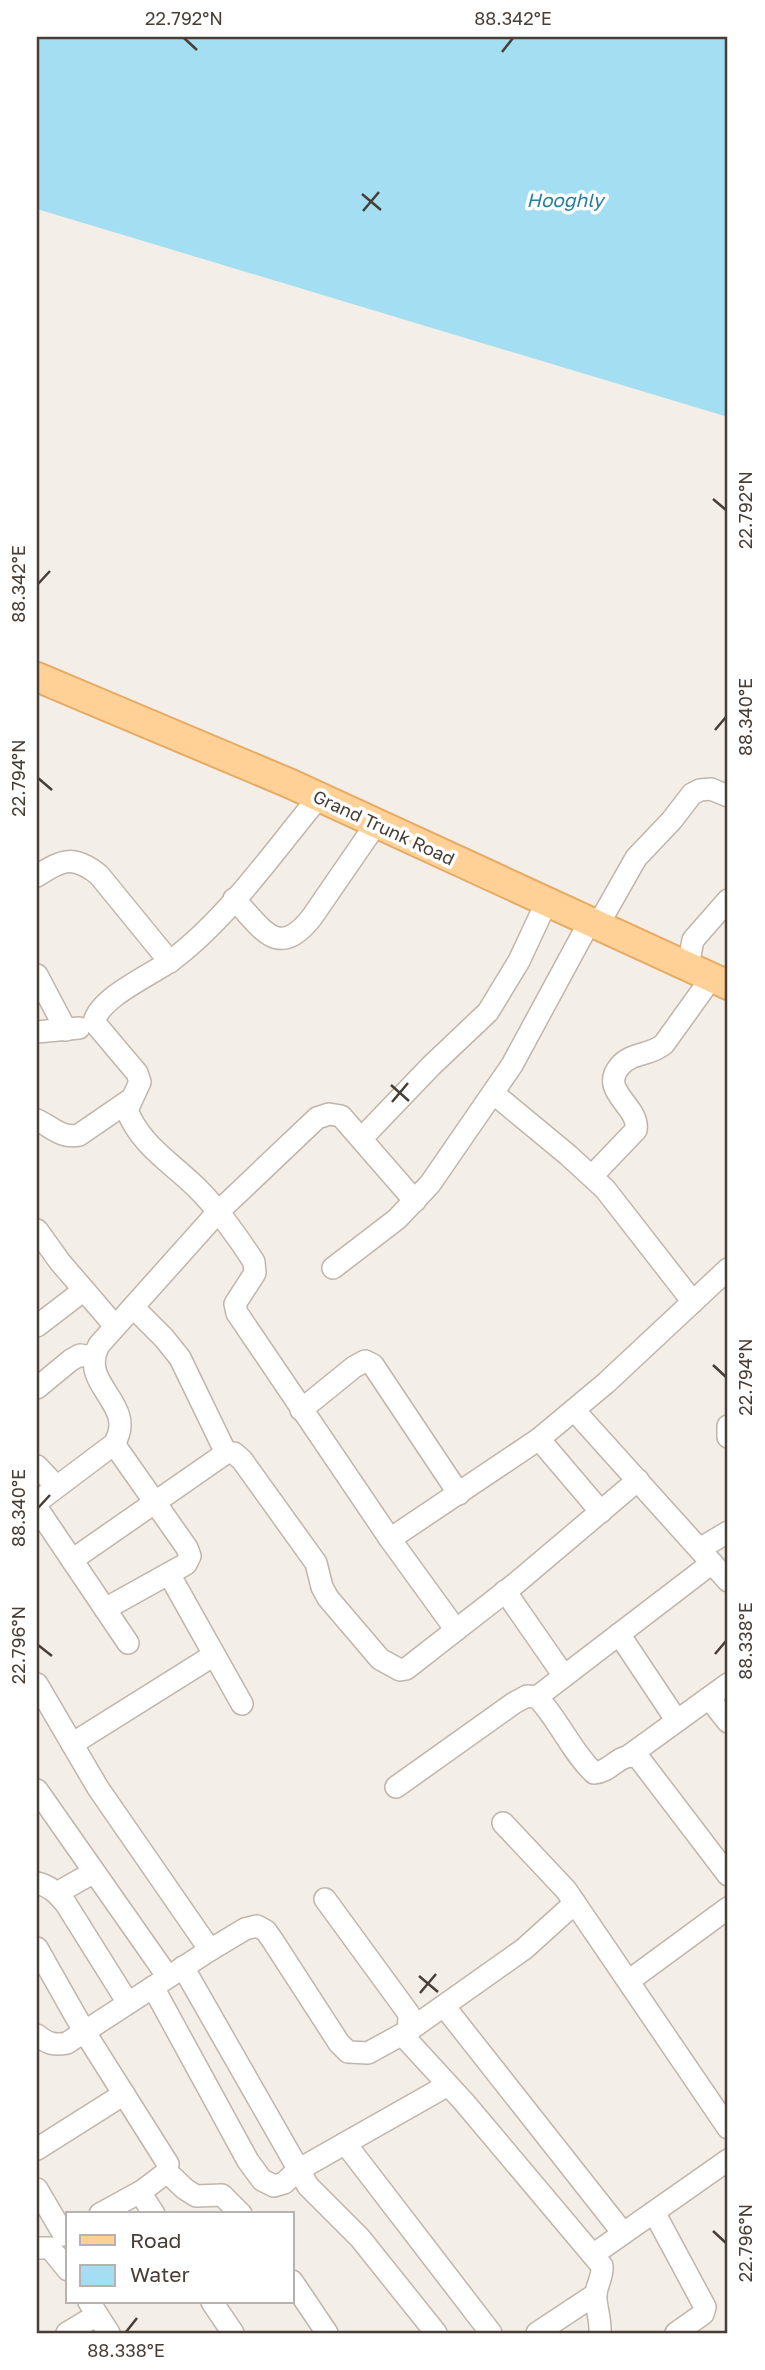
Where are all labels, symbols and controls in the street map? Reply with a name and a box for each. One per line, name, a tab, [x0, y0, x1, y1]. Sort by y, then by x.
text: 22.792°N	[145, 7, 223, 29]
text: 88.342°E	[474, 7, 552, 29]
water label: Hooghly	[527, 188, 606, 211]
text: 22.792°N	[734, 471, 756, 549]
text: 88.342°E	[7, 545, 29, 623]
text: 88.340°E	[734, 678, 756, 756]
text: 22.794°N	[7, 739, 29, 817]
street label: Grand Trunk Road	[310, 785, 458, 869]
text: 22.794°N	[734, 1338, 756, 1416]
text: 88.340°E	[7, 1469, 29, 1547]
text: 88.338°E	[734, 1602, 756, 1680]
text: 22.796°N	[7, 1606, 29, 1684]
text: 22.796°N	[734, 2204, 756, 2282]
legend	[66, 2212, 294, 2304]
text: Road	[130, 2227, 181, 2253]
text: Water	[130, 2261, 190, 2287]
text: 88.338°E	[87, 2339, 165, 2361]

